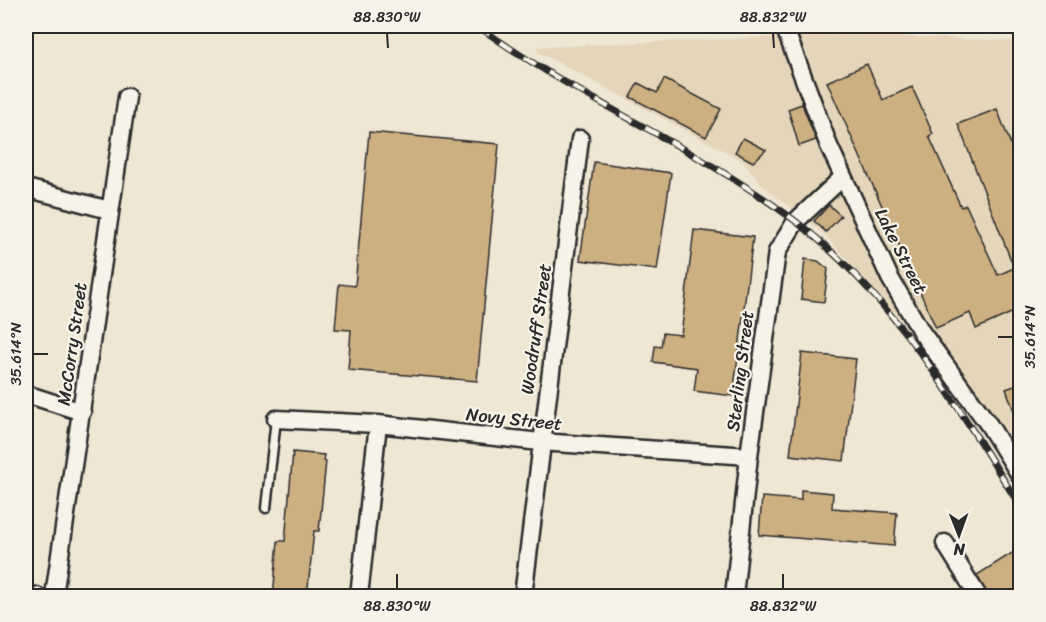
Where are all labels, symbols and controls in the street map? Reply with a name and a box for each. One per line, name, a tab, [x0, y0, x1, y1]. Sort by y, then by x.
text: 88.830°W	[353, 4, 421, 30]
text: 88.832°W	[740, 4, 807, 30]
street label: Lake Street	[866, 202, 936, 300]
street label: Woodruff Street	[511, 261, 561, 396]
street label: McCorry Street	[48, 280, 96, 408]
text: 35.614°N	[1017, 305, 1043, 369]
street label: Sterling Street	[717, 309, 763, 433]
text: 35.614°N	[3, 322, 29, 386]
street label: Novy Street	[464, 398, 564, 440]
north arrow	[929, 505, 989, 565]
text: N	[953, 535, 966, 564]
text: 88.830°W	[363, 593, 431, 619]
text: 88.832°W	[750, 593, 817, 619]

